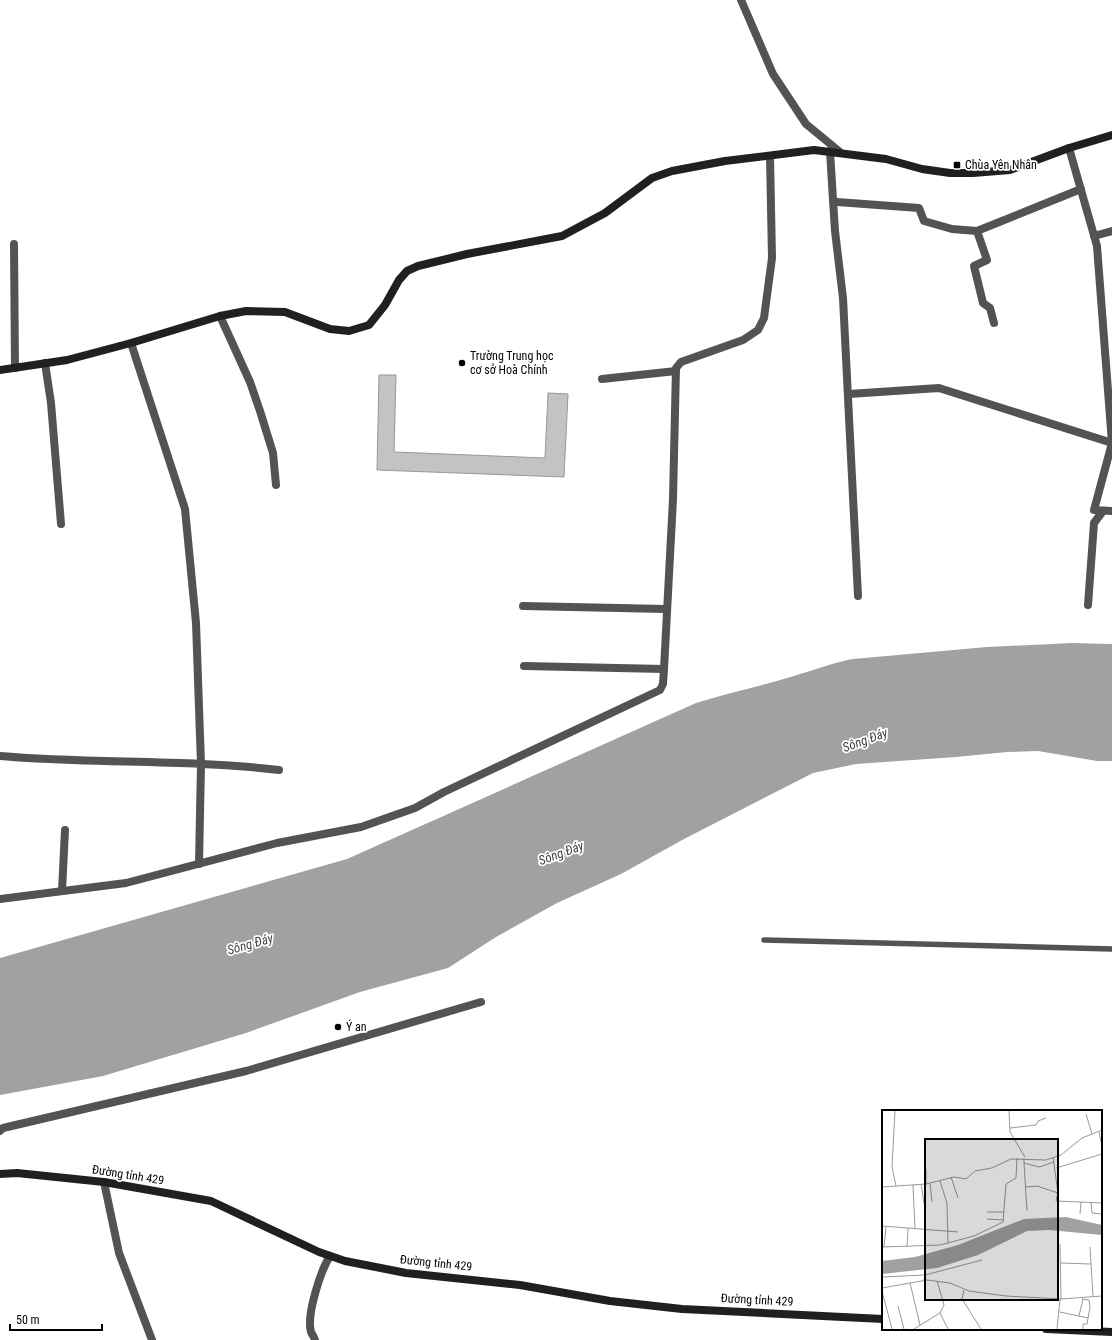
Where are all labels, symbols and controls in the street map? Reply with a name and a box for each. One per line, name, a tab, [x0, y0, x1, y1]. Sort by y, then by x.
place label: Chùa Yên Nhân	[965, 158, 1037, 172]
marker: Chùa Yên Nhân	[952, 160, 962, 170]
place label: Trường Trung học cơ sở Hoà Chính	[470, 349, 554, 377]
marker: Trường Trung học cơ sở Hoà Chính	[457, 358, 467, 368]
water label: Sông Đáy	[840, 725, 890, 755]
water label: Sông Đáy	[536, 838, 586, 868]
water label: Sông Đáy	[225, 930, 275, 958]
place label: Ý an	[346, 1019, 367, 1034]
marker: Ý an	[333, 1022, 343, 1032]
inset map	[882, 1110, 1102, 1330]
street label: Đường tỉnh 429	[91, 1162, 165, 1188]
street label: Đường tỉnh 429	[399, 1252, 473, 1274]
street label: Đường tỉnh 429	[720, 1291, 794, 1309]
scale bar	[10, 1306, 102, 1332]
text: 50 m	[16, 1313, 40, 1327]

